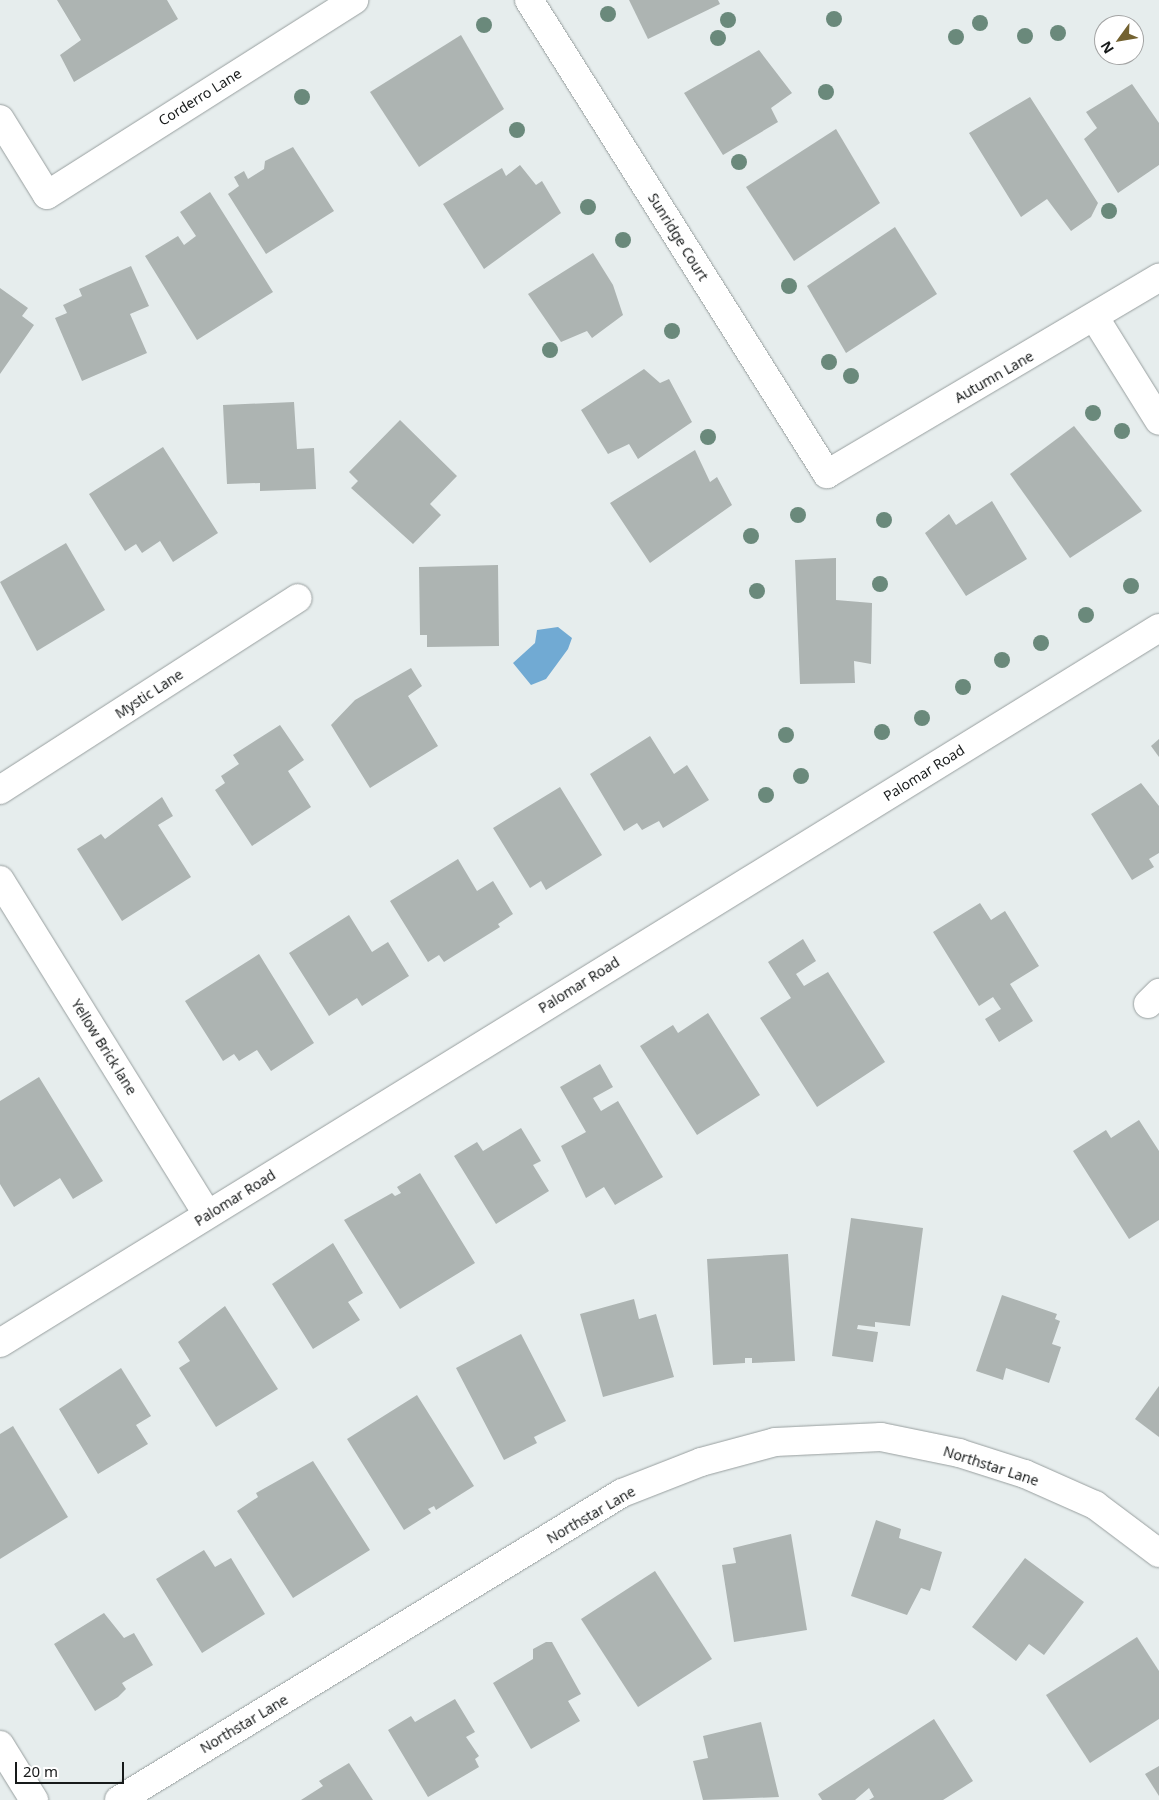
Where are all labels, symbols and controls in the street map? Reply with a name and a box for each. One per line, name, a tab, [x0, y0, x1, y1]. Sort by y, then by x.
north arrow	[1094, 15, 1144, 65]
text: N	[1096, 38, 1118, 58]
street label: Corderro Lane	[155, 65, 245, 129]
street label: Sunridge Court	[644, 190, 712, 284]
street label: Autumn Lane	[952, 348, 1036, 406]
street label: Mystic Lane	[112, 666, 186, 722]
street label: Palomar Road	[880, 741, 968, 805]
street label: Palomar Road	[535, 953, 623, 1017]
street label: Yellow Brick lane	[68, 996, 140, 1098]
street label: Palomar Road	[191, 1166, 279, 1230]
street label: Northstar Lane	[941, 1443, 1041, 1489]
street label: Northstar Lane	[544, 1483, 638, 1547]
street label: Northstar Lane	[197, 1691, 291, 1757]
scale bar	[18, 1752, 126, 1784]
text: 20 m	[23, 1761, 58, 1781]

